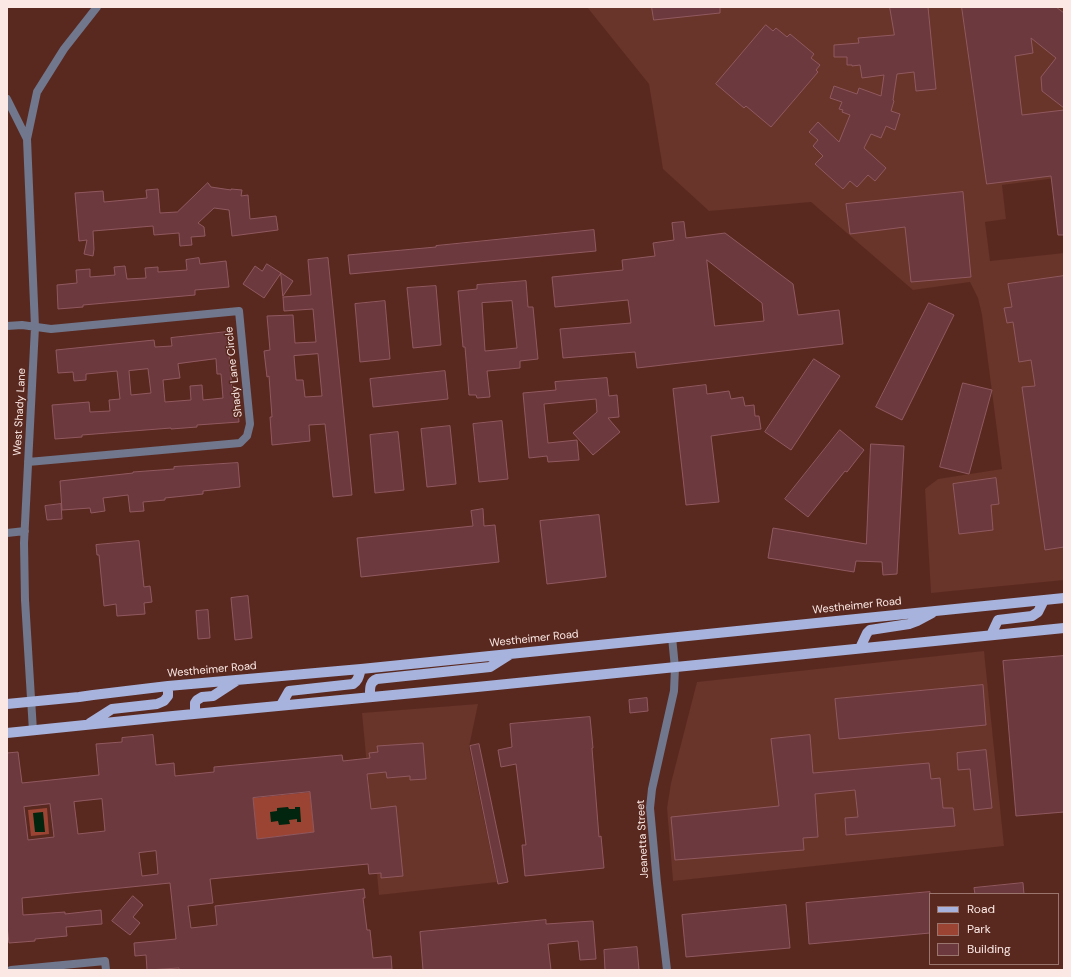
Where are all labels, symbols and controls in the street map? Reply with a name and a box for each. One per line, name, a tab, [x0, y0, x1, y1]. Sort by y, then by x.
street label: Shady Lane Circle	[223, 326, 245, 418]
street label: West Shady Lane	[11, 368, 29, 456]
street label: Westheimer Road	[812, 595, 902, 617]
street label: Westheimer Road	[489, 628, 579, 650]
street label: Westheimer Road	[167, 660, 257, 680]
street label: Jeanetta Street	[634, 799, 652, 879]
legend	[929, 893, 1059, 965]
text: Road	[967, 901, 995, 917]
text: Park	[967, 921, 991, 937]
text: Building	[967, 941, 1011, 957]

